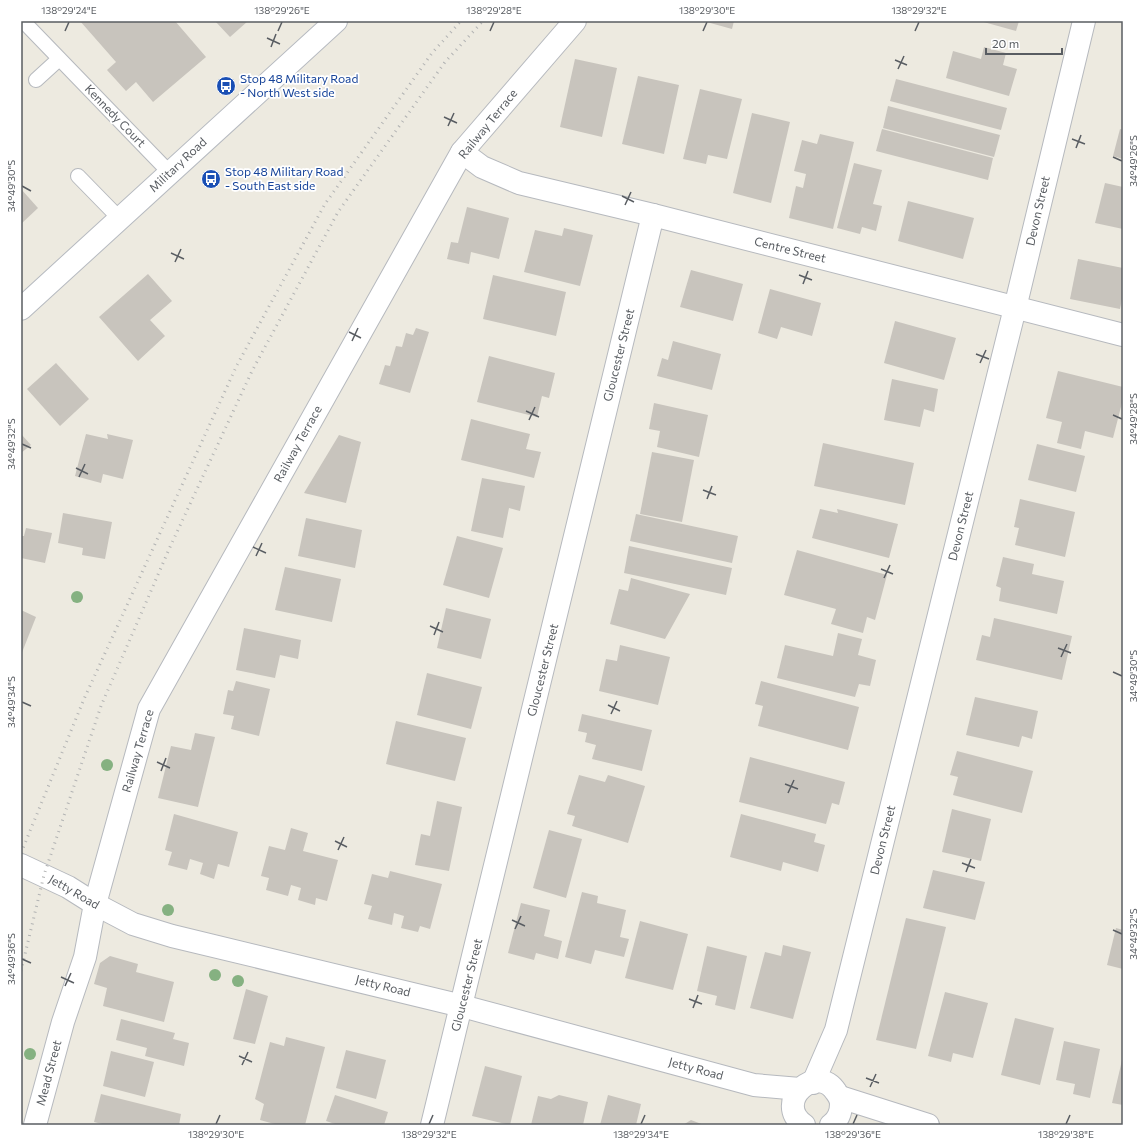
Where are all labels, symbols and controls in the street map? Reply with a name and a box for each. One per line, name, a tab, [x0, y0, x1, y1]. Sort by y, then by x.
text: 138°29'24"E	[41, 4, 97, 16]
text: 138°29'26"E	[254, 4, 310, 16]
text: 138°29'28"E	[466, 4, 522, 16]
text: 138°29'30"E	[679, 4, 735, 16]
text: 138°29'32"E	[891, 4, 947, 16]
scale bar	[986, 30, 1062, 56]
text: 20 m	[992, 36, 1019, 50]
place label: Stop 48 Military Road - North West side	[240, 71, 358, 99]
bus stop icon: Stop 48 Military Road - North West side	[215, 75, 237, 97]
street label: Kennedy Court	[82, 81, 149, 149]
street label: Railway Terrace	[455, 86, 520, 161]
street label: Military Road	[146, 134, 209, 194]
text: 34°49'26"S	[1127, 135, 1139, 187]
text: 34°49'30"S	[5, 160, 17, 212]
place label: Stop 48 Military Road - South East side	[225, 164, 343, 192]
bus stop icon: Stop 48 Military Road - South East side	[200, 168, 222, 190]
street label: Devon Street	[1022, 174, 1052, 247]
street label: Centre Street	[753, 233, 828, 265]
street label: Gloucester Street	[600, 307, 636, 403]
text: 34°49'28"S	[1127, 393, 1139, 445]
street label: Railway Terrace	[270, 403, 324, 484]
text: 34°49'32"S	[5, 418, 17, 470]
street label: Devon Street	[945, 489, 975, 562]
street label: Gloucester Street	[524, 622, 560, 718]
text: 34°49'30"S	[1127, 650, 1139, 702]
text: 34°49'34"S	[5, 676, 17, 728]
street label: Railway Terrace	[119, 708, 156, 794]
street label: Devon Street	[867, 803, 897, 876]
street label: Jetty Road	[46, 871, 102, 912]
text: 34°49'32"S	[1127, 908, 1139, 960]
text: 34°49'36"S	[5, 933, 17, 985]
street label: Gloucester Street	[448, 937, 484, 1033]
street label: Jetty Road	[354, 971, 412, 1000]
street label: Mead Street	[33, 1038, 64, 1107]
street label: Jetty Road	[667, 1054, 725, 1083]
text: 138°29'30"E	[188, 1128, 244, 1140]
text: 138°29'32"E	[401, 1128, 457, 1140]
text: 138°29'34"E	[613, 1128, 669, 1140]
text: 138°29'36"E	[825, 1128, 881, 1140]
text: 138°29'38"E	[1038, 1128, 1094, 1140]

